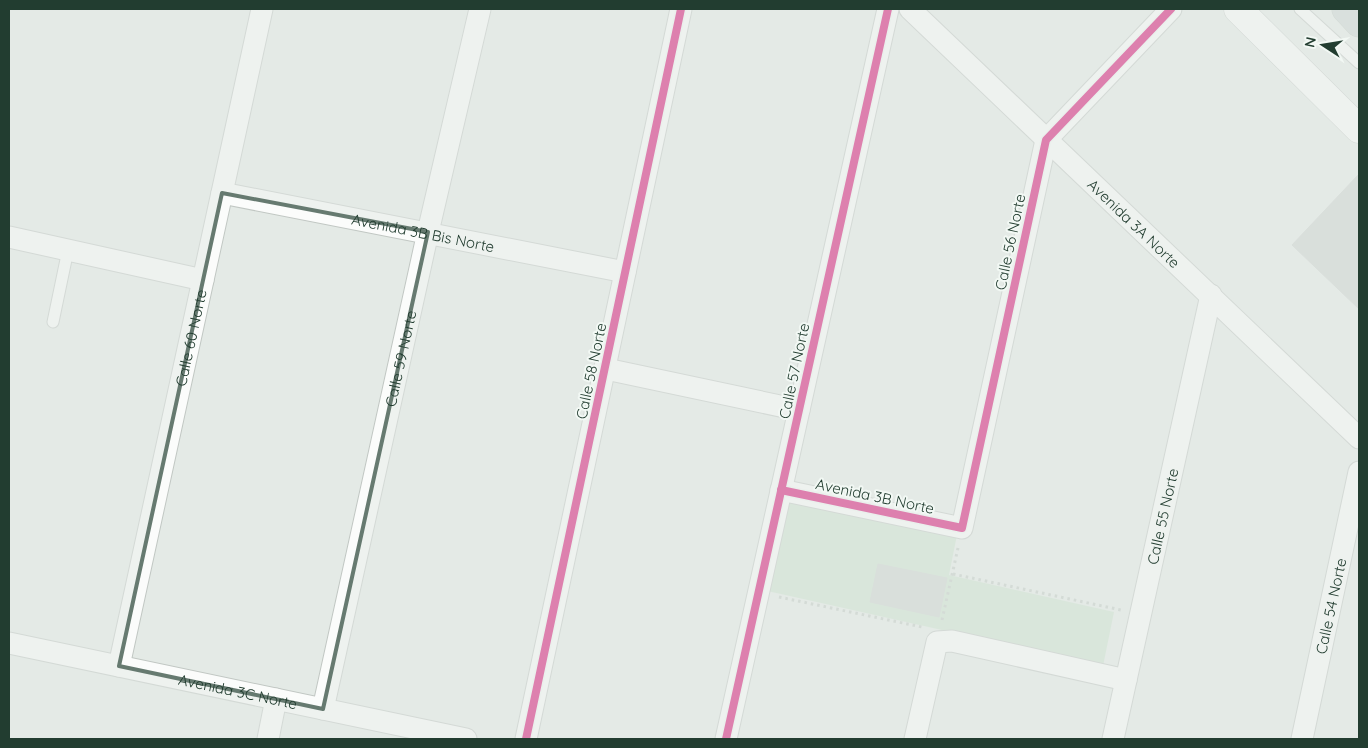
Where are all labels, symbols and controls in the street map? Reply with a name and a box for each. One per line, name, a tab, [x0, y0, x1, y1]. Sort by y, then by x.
north arrow	[1298, 20, 1348, 70]
text: N	[1300, 35, 1320, 49]
street label: Avenida 3A Norte	[1084, 175, 1184, 272]
street label: Calle 56 Norte	[991, 192, 1029, 292]
street label: Avenida 3B Bis Norte	[350, 209, 496, 256]
street label: Calle 60 Norte	[171, 287, 210, 388]
street label: Calle 59 Norte	[380, 308, 420, 408]
street label: Calle 58 Norte	[572, 321, 610, 421]
street label: Calle 57 Norte	[775, 321, 813, 421]
street label: Calle 55 Norte	[1142, 466, 1182, 566]
street label: Avenida 3B Norte	[814, 474, 936, 518]
street label: Calle 54 Norte	[1311, 556, 1350, 656]
street label: Avenida 3C Norte	[177, 669, 299, 713]

